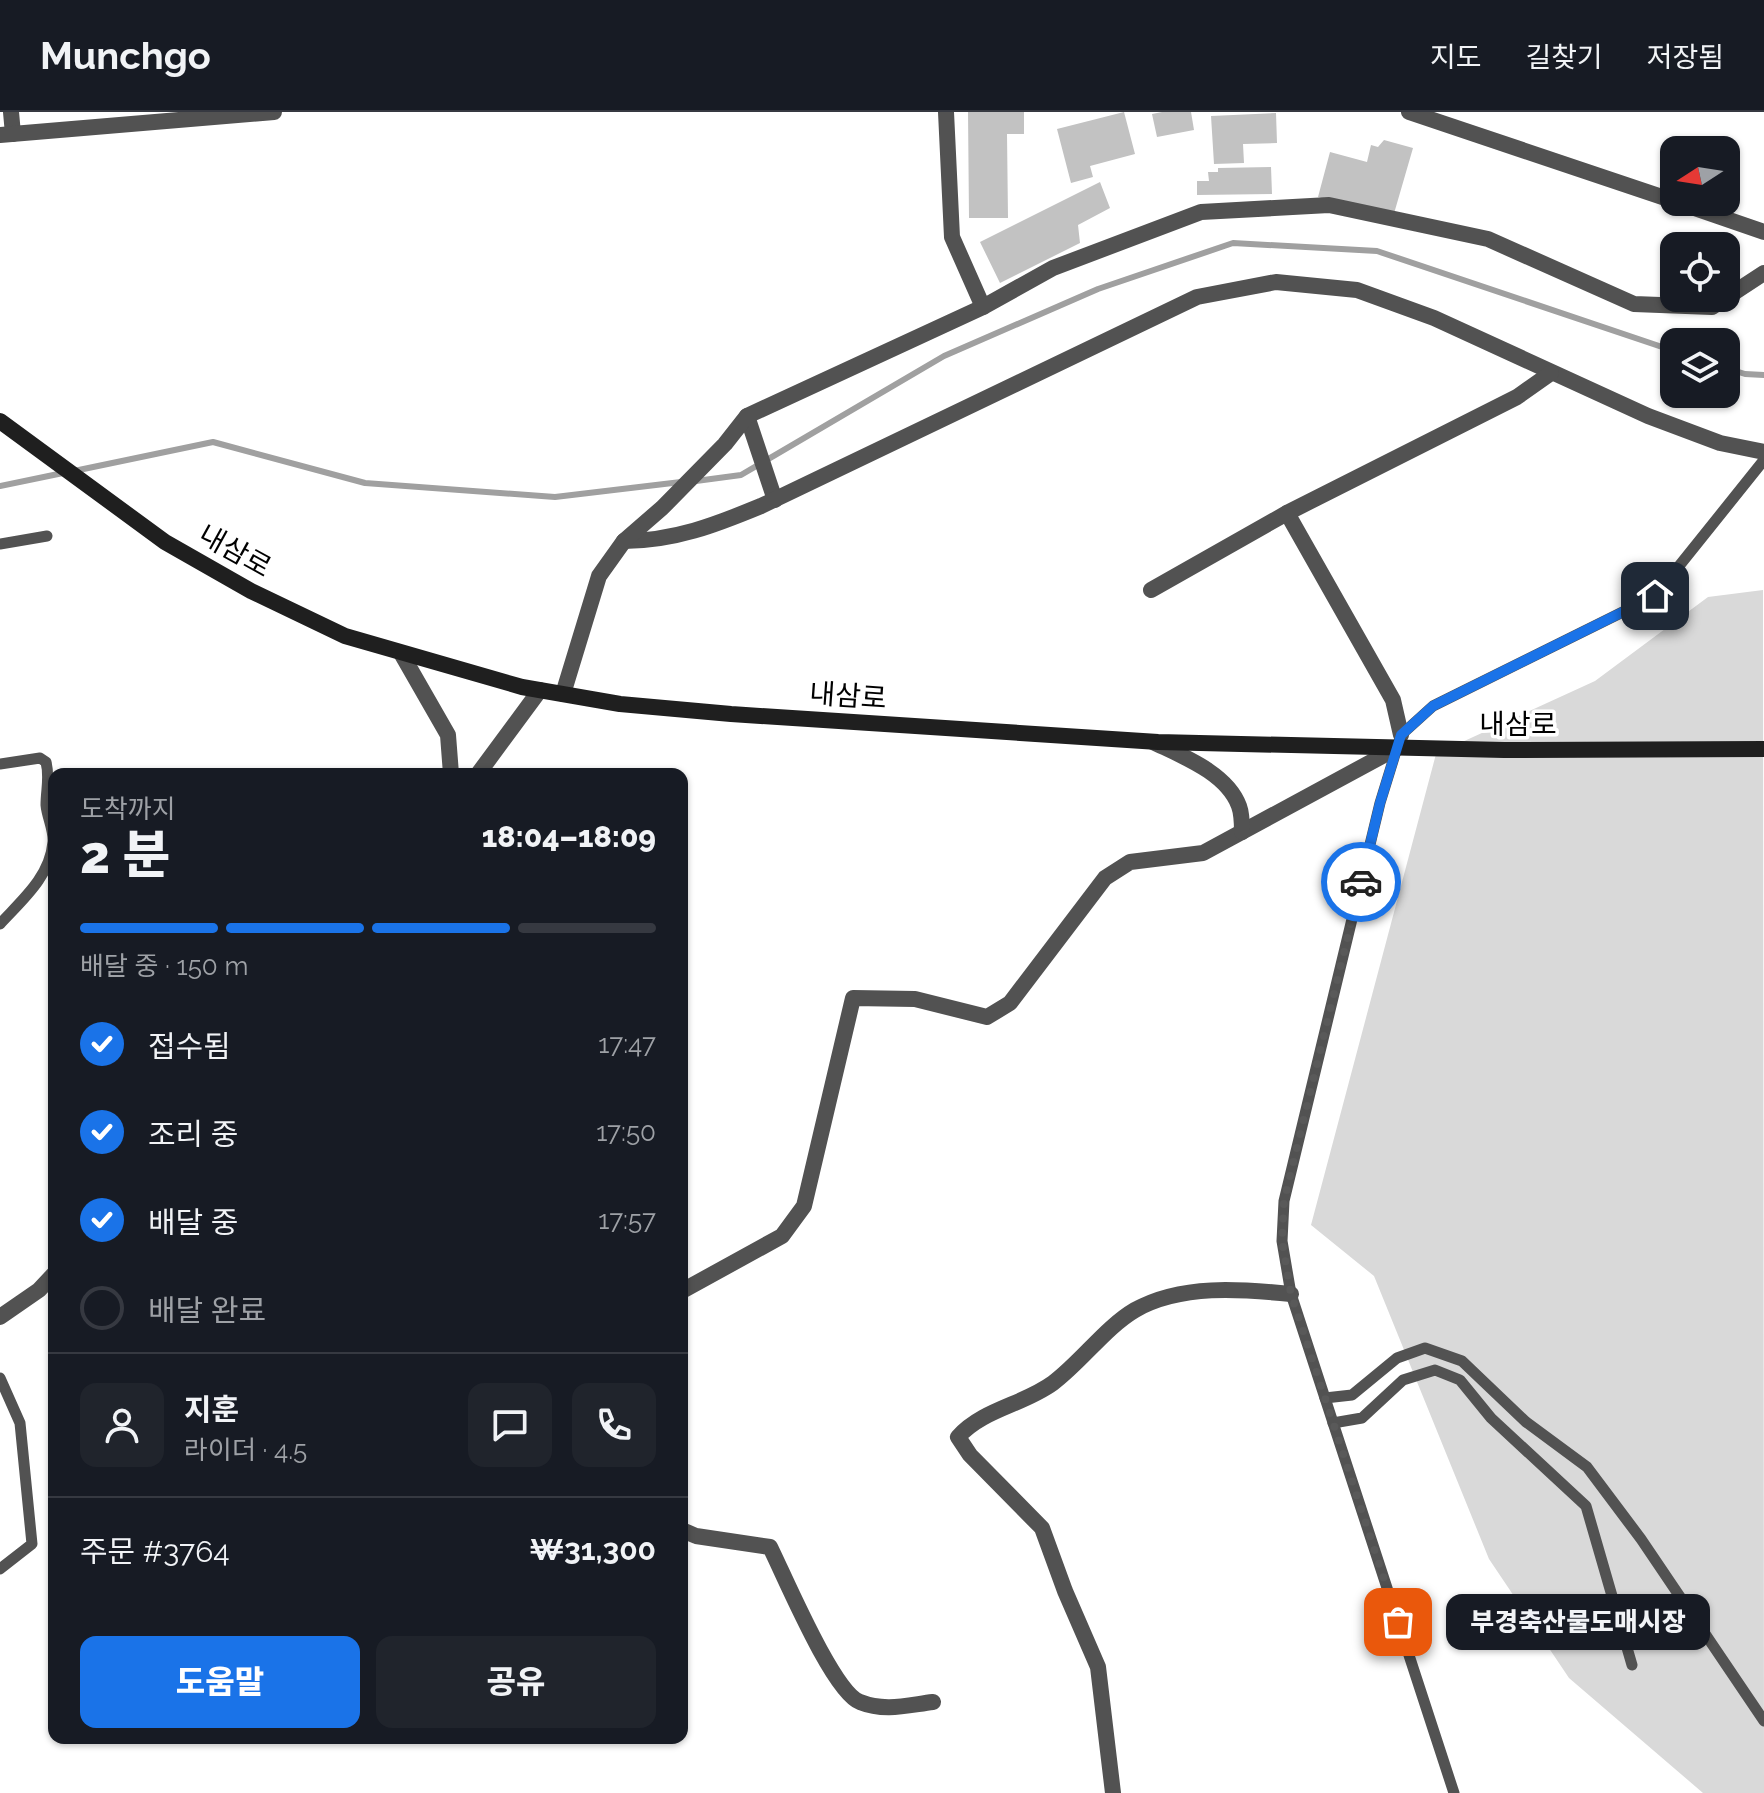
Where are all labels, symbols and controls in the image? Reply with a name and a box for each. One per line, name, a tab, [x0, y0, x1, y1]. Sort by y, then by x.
text: Munchgo	[40, 33, 211, 78]
text: 지도	[1430, 41, 1481, 74]
text: 길찾기	[1525, 41, 1603, 74]
text: 저장됨	[1647, 41, 1724, 74]
north arrow	[1660, 136, 1740, 216]
map controls	[1660, 136, 1740, 408]
button: locate	[1660, 232, 1740, 312]
button: layers	[1660, 328, 1740, 408]
street label: 내삼로	[193, 518, 277, 584]
pin	[1621, 562, 1689, 630]
icon: home	[1633, 574, 1677, 618]
street label: 내삼로	[808, 677, 888, 715]
street label: 내삼로	[1479, 708, 1557, 741]
text: 도착까지	[80, 794, 176, 824]
text: 18:04–18:09	[482, 819, 656, 854]
text: 2 분	[80, 824, 170, 885]
courier	[1321, 842, 1401, 922]
icon: car	[1339, 860, 1383, 904]
text: 배달 중 · 150 m	[80, 951, 248, 981]
icon: check	[80, 1022, 124, 1066]
text: 접수됨	[148, 1029, 231, 1064]
text: 17:47	[598, 1029, 656, 1059]
icon: check	[80, 1110, 124, 1154]
text: 조리 중	[148, 1117, 238, 1152]
text: 17:50	[596, 1117, 656, 1147]
icon: check	[80, 1198, 124, 1242]
text: 배달 중	[148, 1205, 238, 1240]
text: 17:57	[598, 1205, 656, 1235]
text: 배달 완료	[148, 1293, 266, 1328]
button: person	[80, 1383, 164, 1467]
button: chat	[468, 1383, 552, 1467]
button: phone	[572, 1383, 656, 1467]
text: 지훈	[184, 1392, 239, 1427]
text: 라이더 · 4.5	[184, 1435, 307, 1465]
text: ₩31,300	[529, 1532, 656, 1567]
text: 주문 #3764	[80, 1534, 230, 1569]
pin	[1364, 1588, 1432, 1656]
callout: 부경축산물도매시장	[1446, 1594, 1710, 1650]
icon: bag	[1376, 1600, 1420, 1644]
text: 부경축산물도매시장	[1470, 1607, 1686, 1637]
button: 도움말	[80, 1636, 360, 1728]
button: 공유	[376, 1636, 656, 1728]

